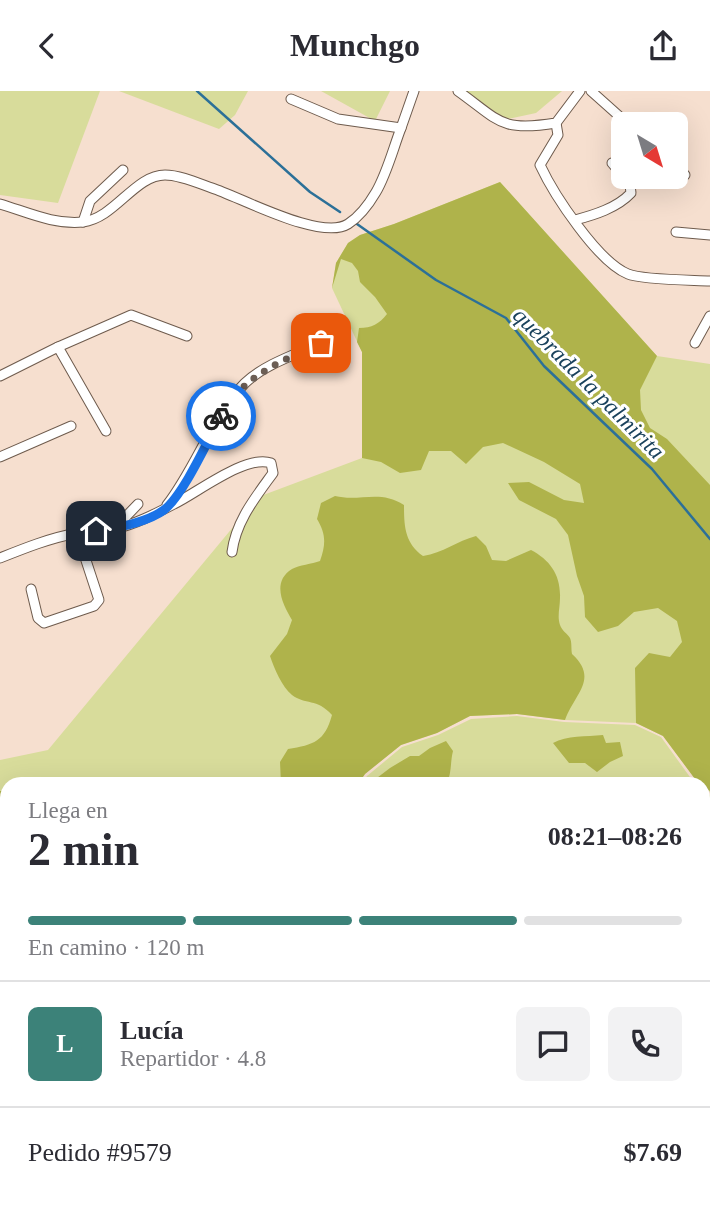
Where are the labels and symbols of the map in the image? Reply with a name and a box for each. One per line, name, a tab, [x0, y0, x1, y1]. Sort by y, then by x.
north arrow	[611, 112, 688, 189]
water label: quebrada la palmirita	[508, 303, 669, 464]
pin	[291, 313, 351, 373]
courier	[186, 381, 256, 451]
pin	[66, 501, 126, 561]

